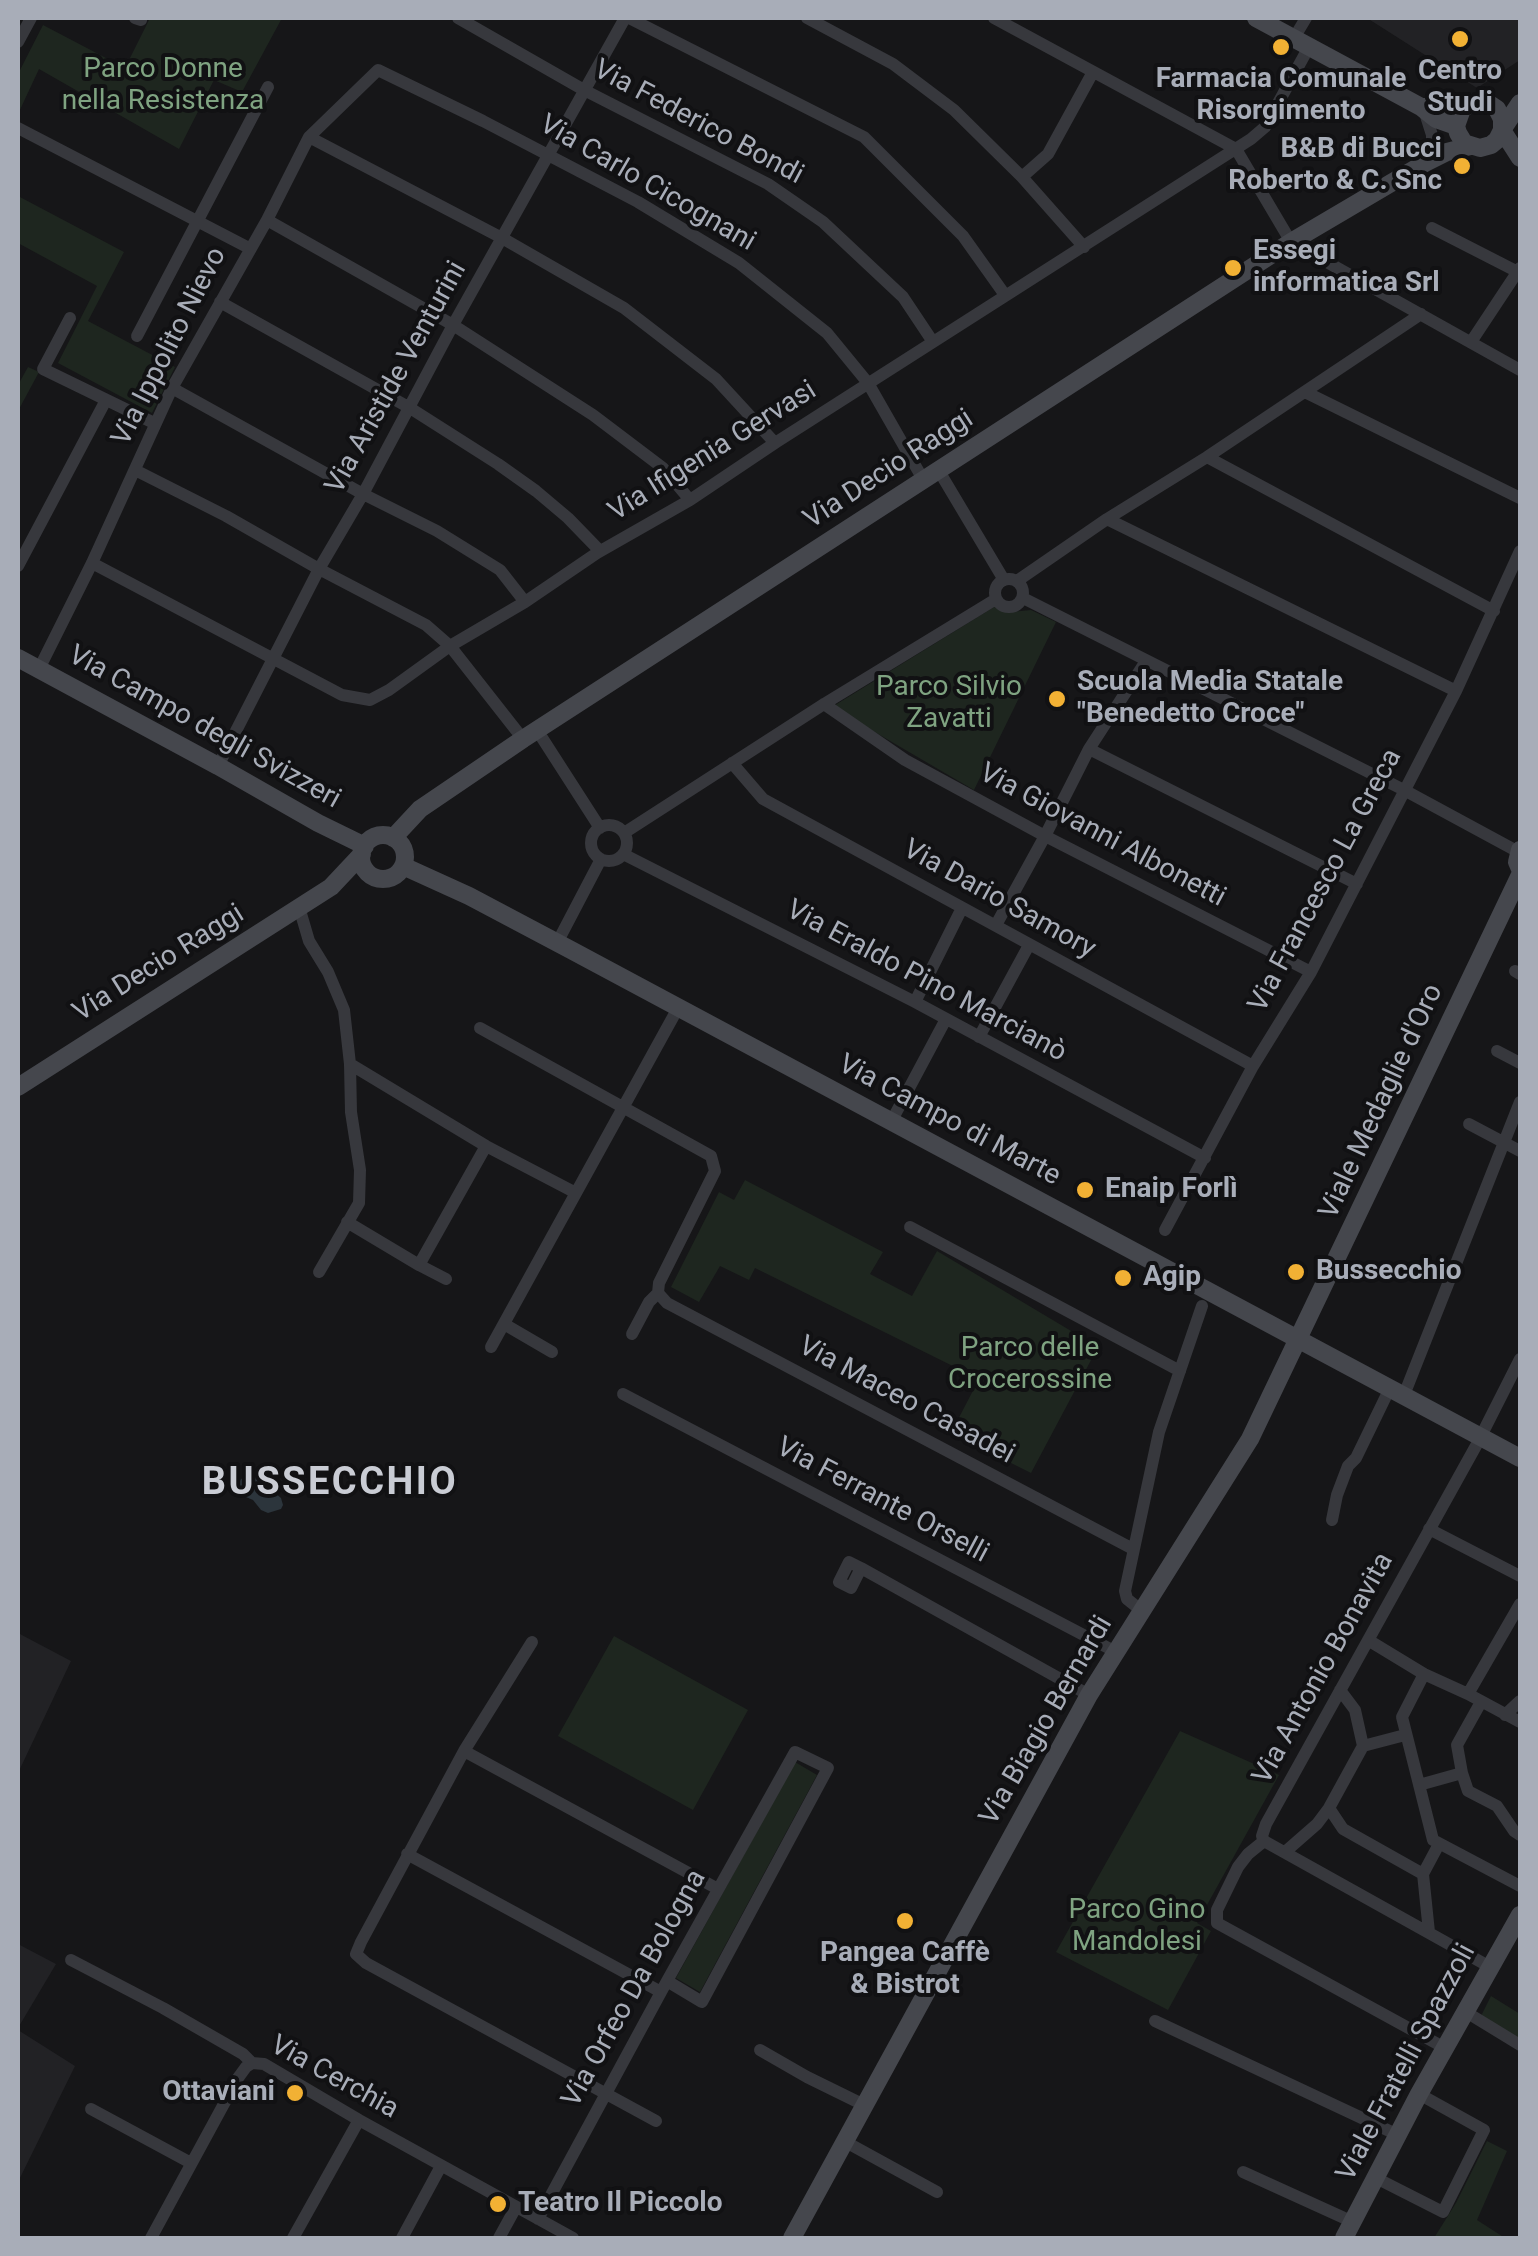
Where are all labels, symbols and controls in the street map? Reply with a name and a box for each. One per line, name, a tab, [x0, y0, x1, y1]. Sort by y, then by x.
marker: Centro Studi	[1449, 28, 1471, 50]
marker: Farmacia Comunale Risorgimento	[1270, 36, 1292, 58]
park label: Parco Donne nella Resistenza	[62, 53, 264, 119]
street label: Via Federico Bondi	[587, 54, 809, 192]
place label: Centro Studi	[1418, 55, 1502, 121]
place label: Farmacia Comunale Risorgimento	[1156, 63, 1406, 129]
street label: Via Carlo Cicognani	[533, 108, 761, 260]
place label: B&B di Bucci Roberto & C. Snc	[1228, 133, 1442, 199]
marker: B&B di Bucci Roberto & C. Snc	[1451, 155, 1473, 177]
place label: Essegi informatica Srl	[1253, 235, 1440, 301]
street label: Via Ippolito Nievo	[106, 242, 234, 452]
street label: Via Aristide Venturini	[319, 256, 475, 500]
marker: Essegi informatica Srl	[1222, 257, 1244, 279]
street label: Via Ifigenia Gervasi	[603, 375, 823, 529]
street label: Via Decio Raggi	[798, 403, 980, 537]
street label: Via Campo degli Svizzeri	[62, 639, 346, 817]
place label: Scuola Media Statale "Benedetto Croce"	[1077, 666, 1343, 732]
park label: Parco Silvio Zavatti	[876, 671, 1022, 737]
marker: Scuola Media Statale "Benedetto Croce"	[1046, 688, 1068, 710]
street label: Via Francesco La Greca	[1242, 744, 1410, 1018]
street label: Via Giovanni Albonetti	[973, 757, 1231, 915]
street label: Via Dario Samory	[897, 833, 1101, 967]
street label: Via Eraldo Pino Marcianò	[780, 894, 1072, 1070]
street label: Via Decio Raggi	[67, 898, 251, 1030]
street label: Viale Medaglie d'Oro	[1313, 979, 1451, 1225]
street label: Via Campo di Marte	[832, 1048, 1066, 1194]
place label: Enaip Forlì	[1105, 1173, 1238, 1207]
marker: Enaip Forlì	[1074, 1179, 1096, 1201]
place label: Bussecchio	[1316, 1255, 1462, 1289]
place label: Agip	[1143, 1261, 1201, 1295]
marker: Bussecchio	[1285, 1261, 1307, 1283]
marker: Agip	[1112, 1267, 1134, 1289]
street label: Via Maceo Casadei	[792, 1330, 1020, 1472]
park label: Parco delle Crocerossine	[948, 1332, 1112, 1398]
street label: Via Ferrante Orselli	[770, 1431, 994, 1571]
district label: BUSSECCHIO	[202, 1461, 458, 1507]
street label: Via Antonio Bonavita	[1246, 1547, 1402, 1791]
street label: Via Biagio Bernardi	[973, 1610, 1121, 1832]
street label: Via Orfeo Da Bologna	[556, 1864, 714, 2114]
park label: Parco Gino Mandolesi	[1069, 1894, 1205, 1960]
marker: Pangea Caffè & Bistrot	[894, 1910, 916, 1932]
place label: Pangea Caffè & Bistrot	[820, 1937, 990, 2003]
street label: Viale Fratelli Spazzoli	[1330, 1939, 1484, 2187]
street label: Via Cerchia	[264, 2029, 404, 2127]
place label: Ottaviani	[162, 2076, 275, 2110]
marker: Ottaviani	[284, 2082, 306, 2104]
place label: Teatro Il Piccolo	[518, 2187, 722, 2221]
marker: Teatro Il Piccolo	[487, 2193, 509, 2215]

